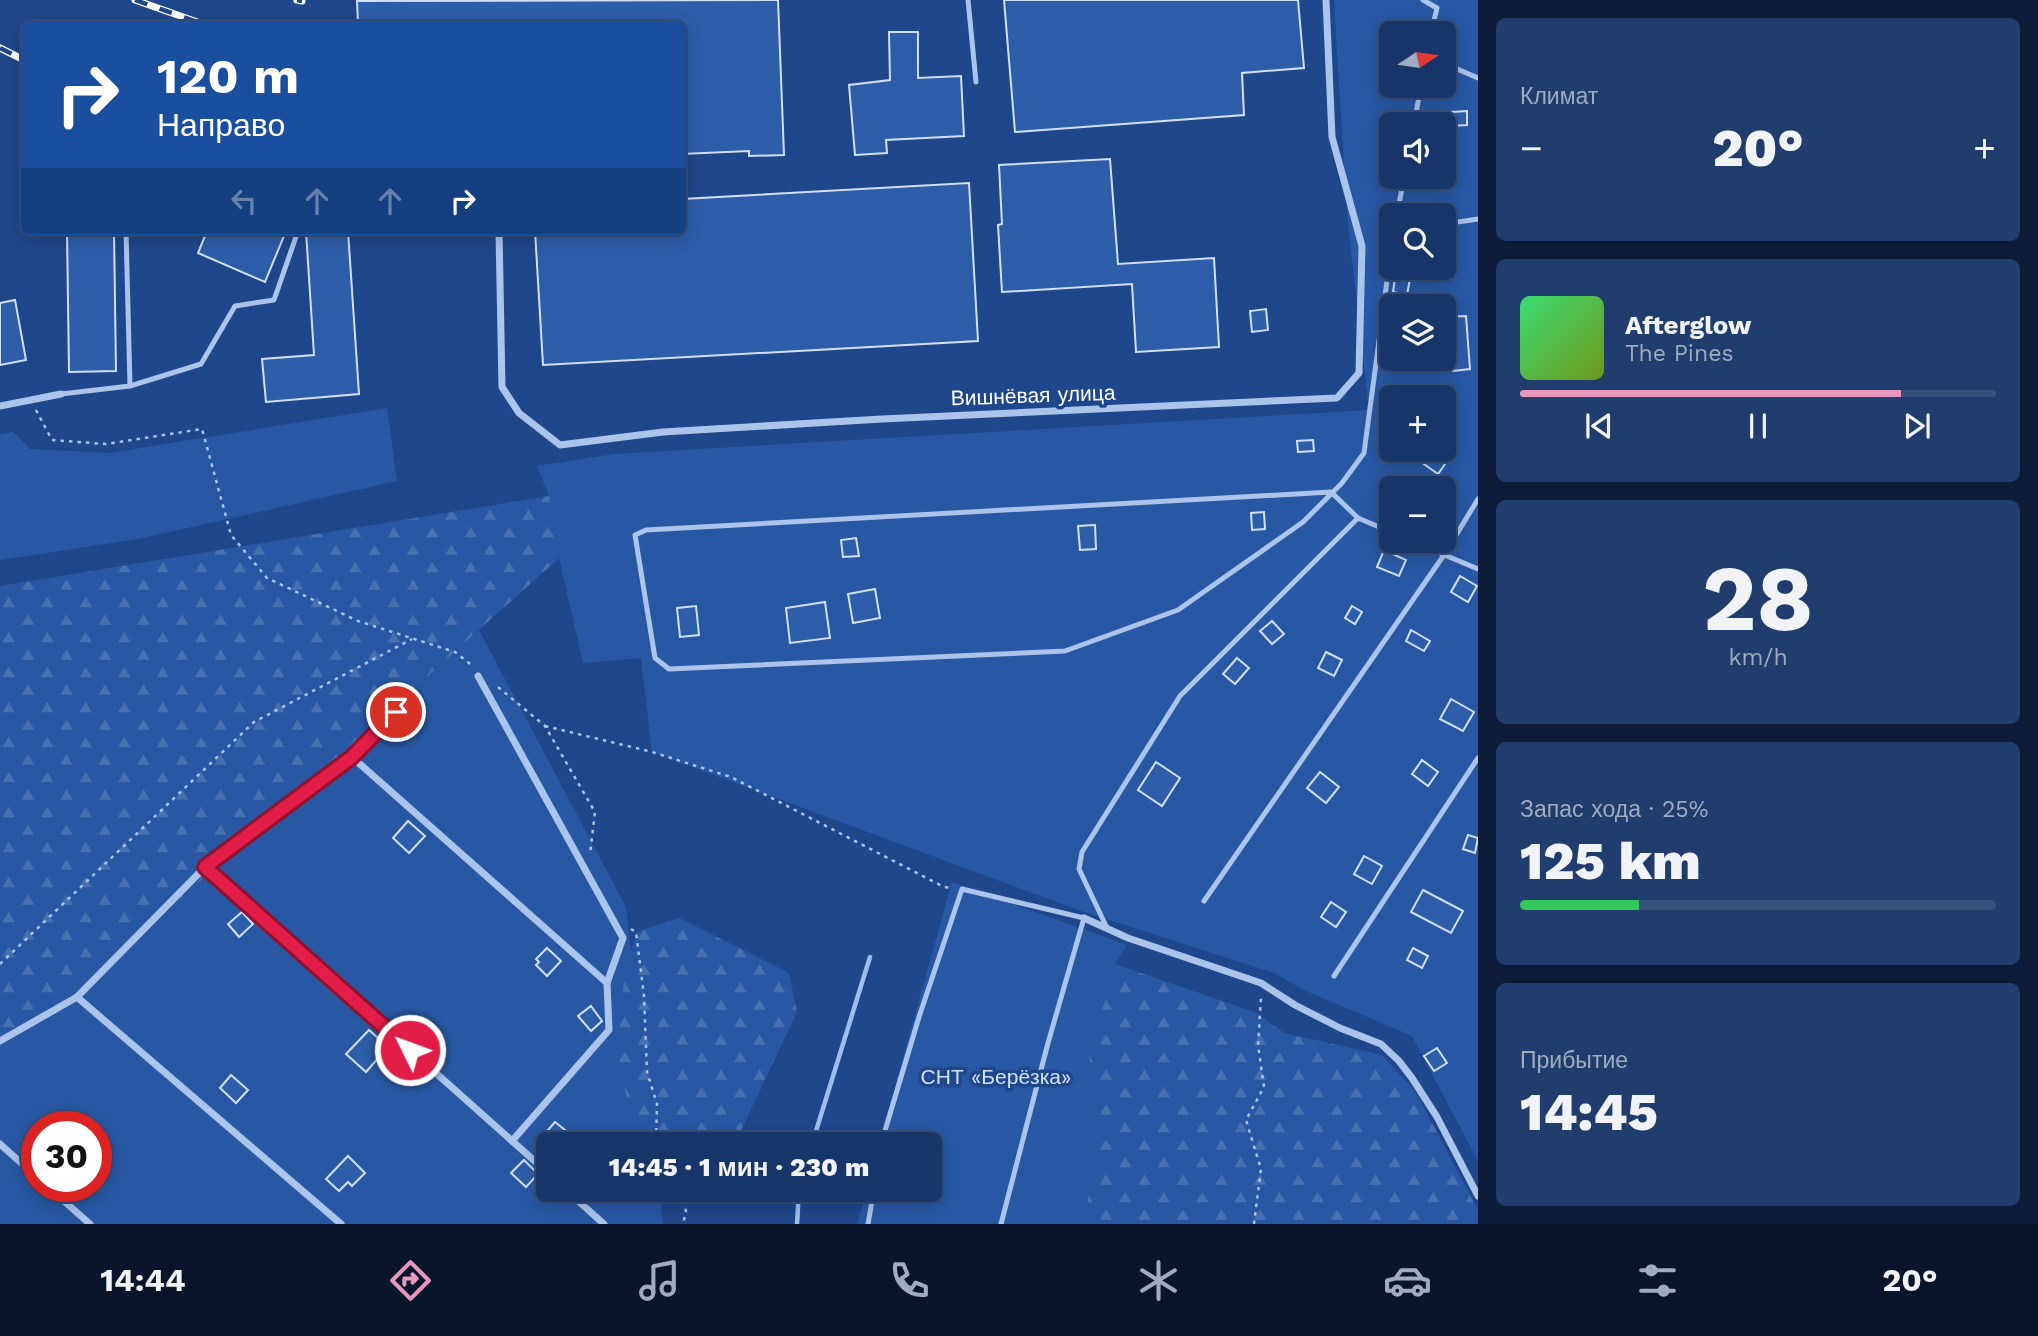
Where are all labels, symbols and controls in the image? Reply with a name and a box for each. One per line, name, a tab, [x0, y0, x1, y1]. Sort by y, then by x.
north arrow	[1379, 21, 1456, 98]
map controls	[1379, 21, 1456, 553]
text: 120 m	[157, 47, 299, 105]
icon: right	[42, 49, 133, 140]
text: Климат	[1520, 83, 1598, 110]
text: Направо	[157, 106, 285, 144]
button: sound	[1379, 112, 1456, 189]
text: 20°	[1712, 118, 1804, 179]
text: −	[1520, 126, 1543, 170]
text: +	[1973, 126, 1996, 170]
icon: left	[225, 182, 263, 220]
icon: ahead	[298, 182, 336, 220]
icon: ahead	[371, 182, 409, 220]
icon: right	[444, 182, 482, 220]
button: search	[1379, 203, 1456, 280]
button: layers	[1379, 294, 1456, 371]
text: Afterglow	[1625, 310, 1751, 340]
text: The Pines	[1625, 340, 1734, 367]
street label: Вишнёвая улица	[950, 380, 1116, 410]
button: +	[1379, 385, 1456, 462]
icon: previous	[1580, 407, 1618, 445]
icon: pause	[1739, 407, 1777, 445]
icon: next	[1898, 407, 1936, 445]
button: −	[1379, 476, 1456, 553]
text: 28	[1702, 545, 1814, 652]
text: km/h	[1728, 644, 1788, 671]
pin	[366, 682, 426, 742]
icon: arrive	[377, 693, 415, 731]
text: Запас хода · 25%	[1520, 796, 1708, 823]
text: 125 km	[1520, 831, 1701, 892]
position arrow	[373, 1013, 447, 1087]
text: Прибытие	[1520, 1047, 1628, 1074]
park label: СНТ «Берёзка»	[921, 1064, 1071, 1089]
text: 14:45	[1520, 1082, 1658, 1143]
speed limit sign: 30	[21, 1111, 112, 1202]
text: 14:45 · 1 мин · 230 m	[609, 1152, 869, 1182]
icon: directions	[386, 1256, 435, 1305]
icon: music	[635, 1256, 684, 1305]
icon: phone	[885, 1256, 934, 1305]
icon: climate	[1134, 1256, 1183, 1305]
icon: car	[1383, 1256, 1432, 1305]
icon: filters	[1633, 1256, 1682, 1305]
text: 14:44	[100, 1261, 186, 1299]
text: 20°	[1882, 1261, 1938, 1299]

